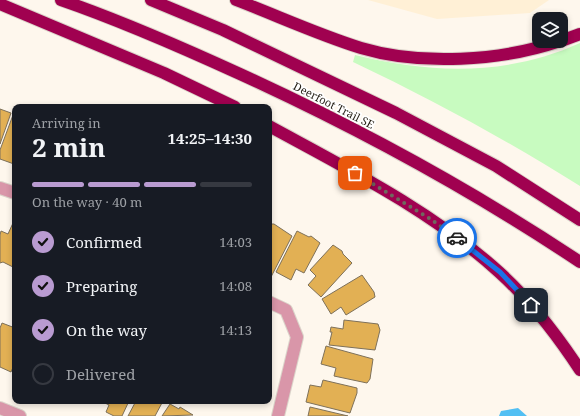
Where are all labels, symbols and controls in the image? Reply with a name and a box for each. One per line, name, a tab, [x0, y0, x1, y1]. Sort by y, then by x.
map controls	[532, 12, 568, 48]
button: layers	[532, 12, 568, 48]
street label: Deerfoot Trail SE	[291, 78, 377, 132]
text: Arriving in	[32, 114, 101, 132]
text: 14:25–14:30	[168, 128, 252, 148]
text: 2 min	[32, 129, 106, 165]
pin	[338, 156, 372, 190]
icon: bag	[344, 162, 366, 184]
text: On the way · 40 m	[32, 193, 142, 211]
courier	[437, 218, 477, 258]
icon: car	[446, 227, 468, 249]
icon: check	[32, 231, 54, 253]
text: Confirmed	[66, 232, 142, 252]
text: 14:03	[219, 233, 252, 251]
icon: check	[32, 275, 54, 297]
text: Preparing	[66, 276, 137, 296]
text: 14:08	[219, 277, 252, 295]
pin	[514, 288, 548, 322]
icon: home	[520, 294, 542, 316]
icon: check	[32, 319, 54, 341]
text: On the way	[66, 320, 147, 340]
text: 14:13	[219, 321, 252, 339]
text: Delivered	[66, 364, 135, 384]

